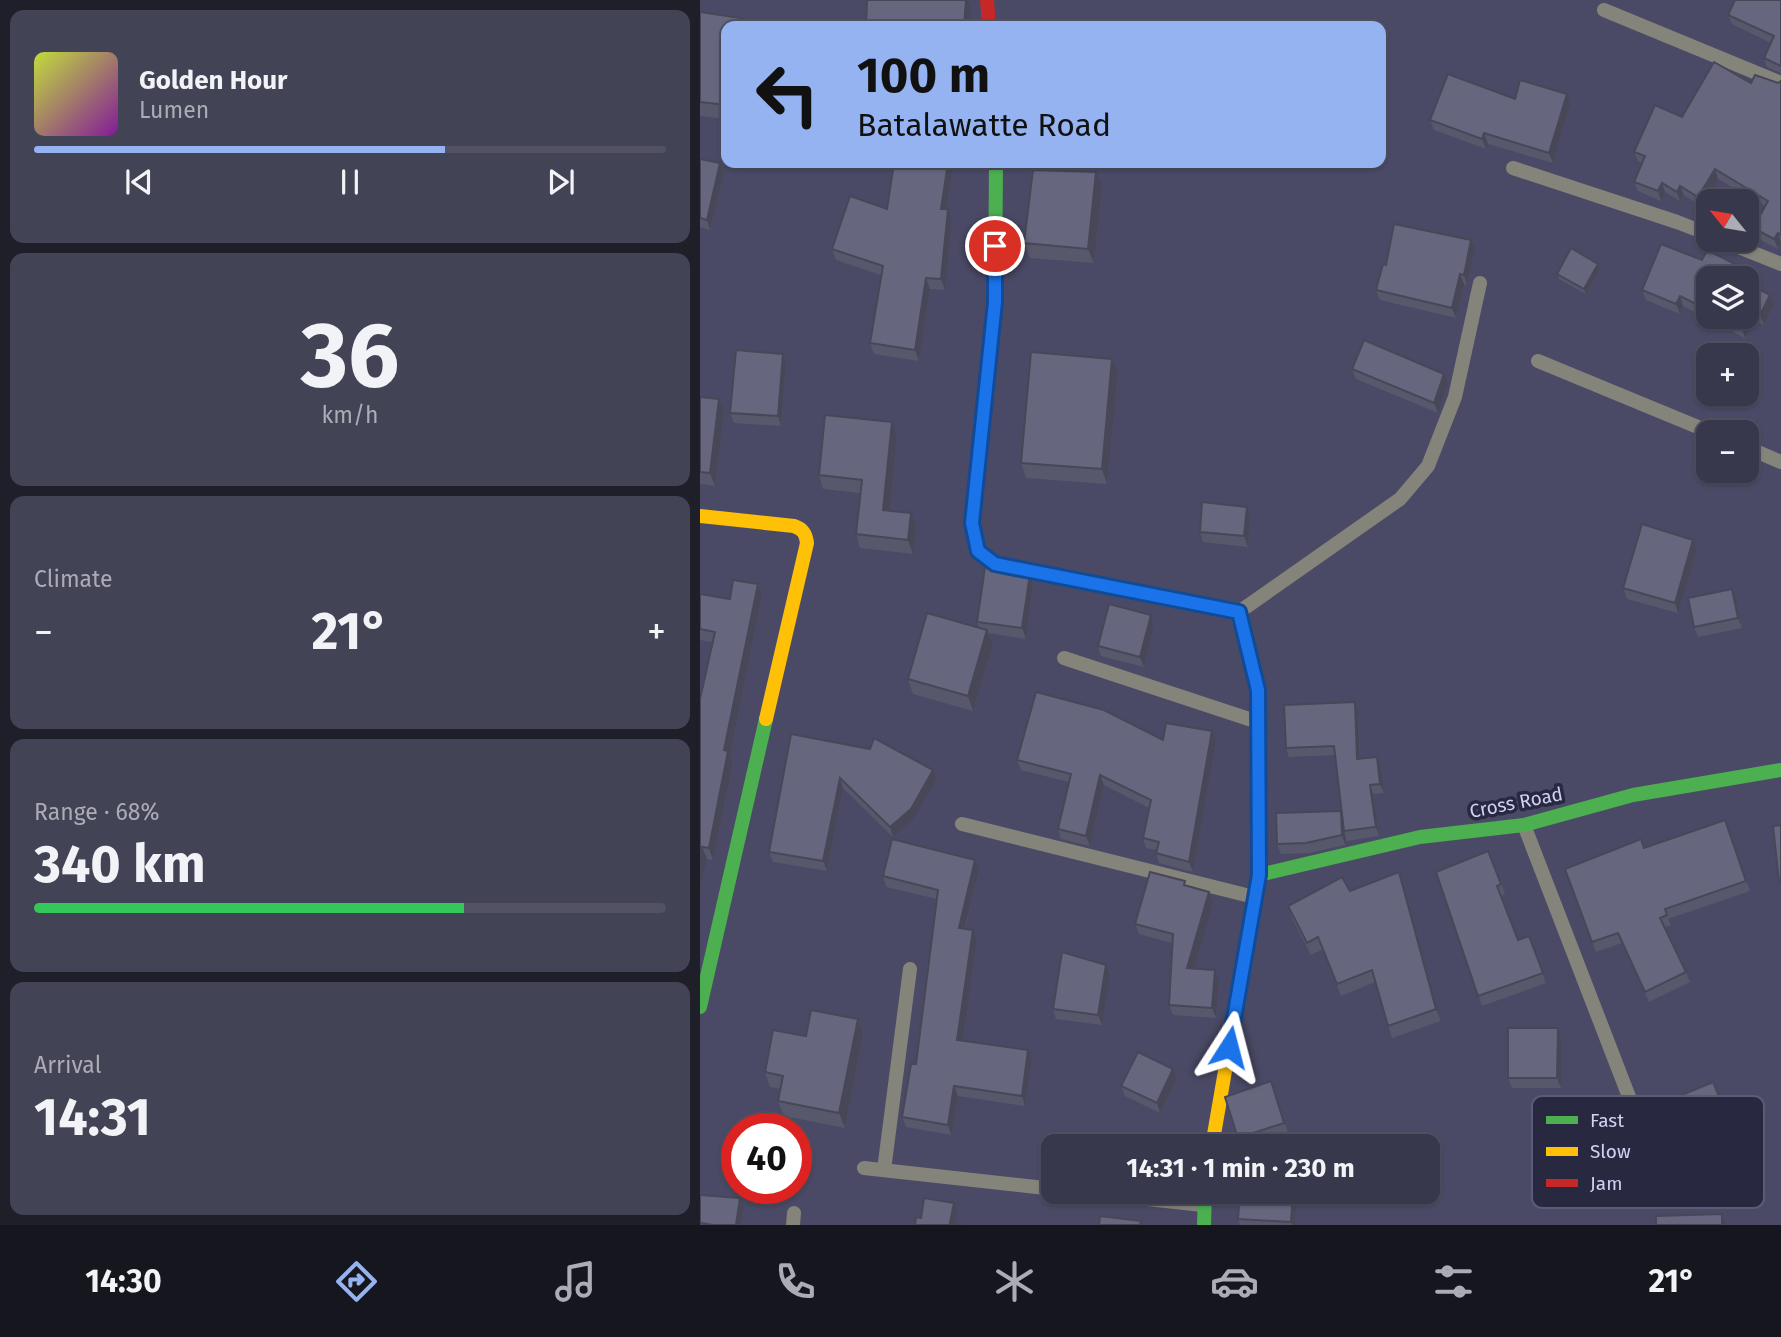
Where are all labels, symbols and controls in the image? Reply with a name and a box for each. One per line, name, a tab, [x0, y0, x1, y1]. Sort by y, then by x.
text: 100 m	[857, 46, 990, 105]
icon: left	[742, 49, 833, 140]
text: Golden Hour	[139, 65, 287, 96]
text: Lumen	[139, 96, 209, 124]
text: Batalawatte Road	[857, 106, 1111, 144]
icon: previous	[120, 163, 158, 201]
icon: pause	[331, 163, 369, 201]
icon: next	[542, 163, 580, 201]
north arrow	[1696, 189, 1759, 252]
map controls	[1696, 189, 1759, 483]
pin	[965, 216, 1025, 276]
icon: arrive	[976, 227, 1014, 265]
button: layers	[1696, 266, 1759, 329]
text: 36	[301, 301, 399, 410]
button: +	[1696, 343, 1759, 406]
text: km/h	[322, 401, 378, 429]
button: −	[1696, 420, 1759, 483]
text: Climate	[34, 565, 113, 593]
text: 21°	[312, 600, 389, 663]
text: −	[34, 609, 53, 655]
text: +	[647, 609, 666, 655]
street label: Cross Road	[1467, 782, 1565, 823]
text: Range · 68%	[34, 798, 159, 826]
text: 340 km	[34, 833, 206, 896]
position arrow	[1192, 1010, 1266, 1084]
text: Arrival	[34, 1051, 101, 1079]
text: 14:31	[34, 1086, 151, 1149]
legend	[1532, 1096, 1764, 1208]
text: Fast	[1590, 1109, 1624, 1132]
speed limit sign: 40	[721, 1113, 812, 1204]
text: Slow	[1590, 1140, 1631, 1163]
text: 14:31 · 1 min · 230 m	[1126, 1153, 1355, 1184]
text: Jam	[1590, 1172, 1622, 1195]
icon: directions	[332, 1257, 381, 1306]
icon: music	[551, 1257, 600, 1306]
icon: phone	[771, 1257, 820, 1306]
icon: climate	[990, 1257, 1039, 1306]
icon: car	[1210, 1257, 1259, 1306]
icon: filters	[1429, 1257, 1478, 1306]
text: 14:30	[85, 1262, 162, 1300]
text: 21°	[1648, 1262, 1696, 1300]

